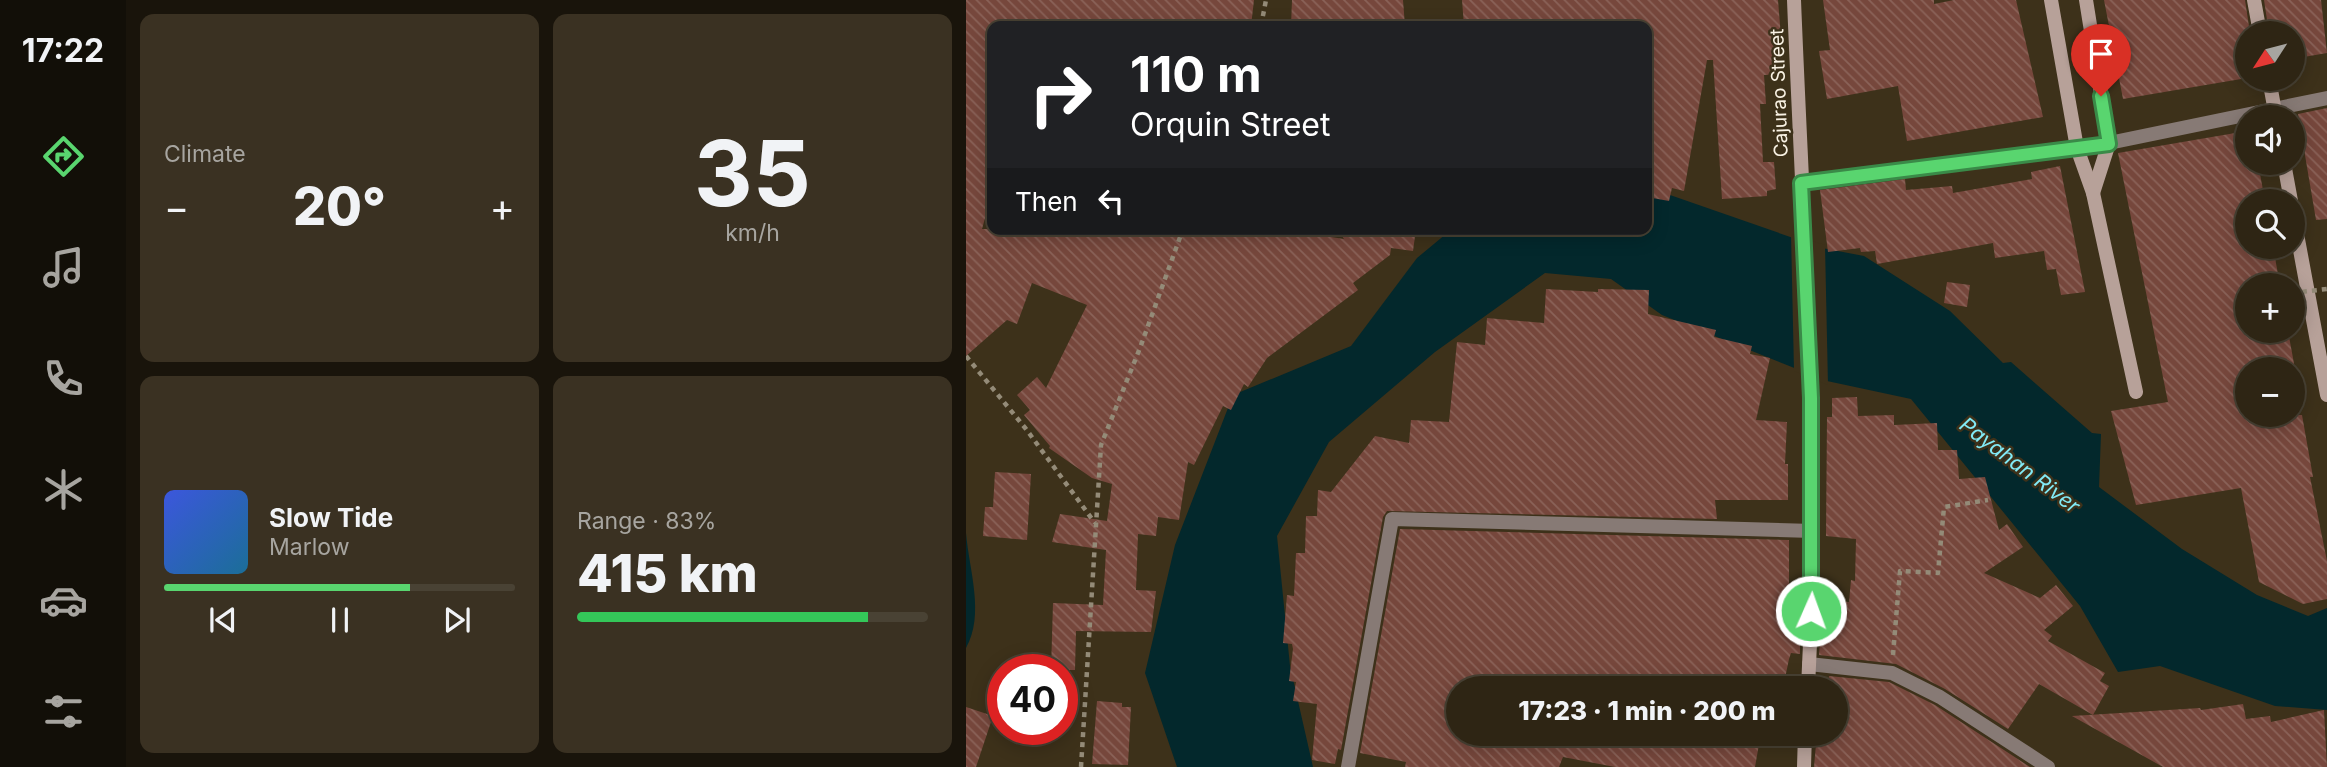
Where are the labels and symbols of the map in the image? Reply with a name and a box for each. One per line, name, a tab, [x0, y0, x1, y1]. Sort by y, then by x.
north arrow	[2235, 21, 2305, 91]
pin	[2071, 24, 2131, 96]
street label: Cajurao Street	[1765, 28, 1793, 158]
water label: Payahan River	[1955, 412, 2086, 519]
position arrow	[1774, 574, 1848, 648]
speed limit sign: 40	[987, 654, 1078, 745]

